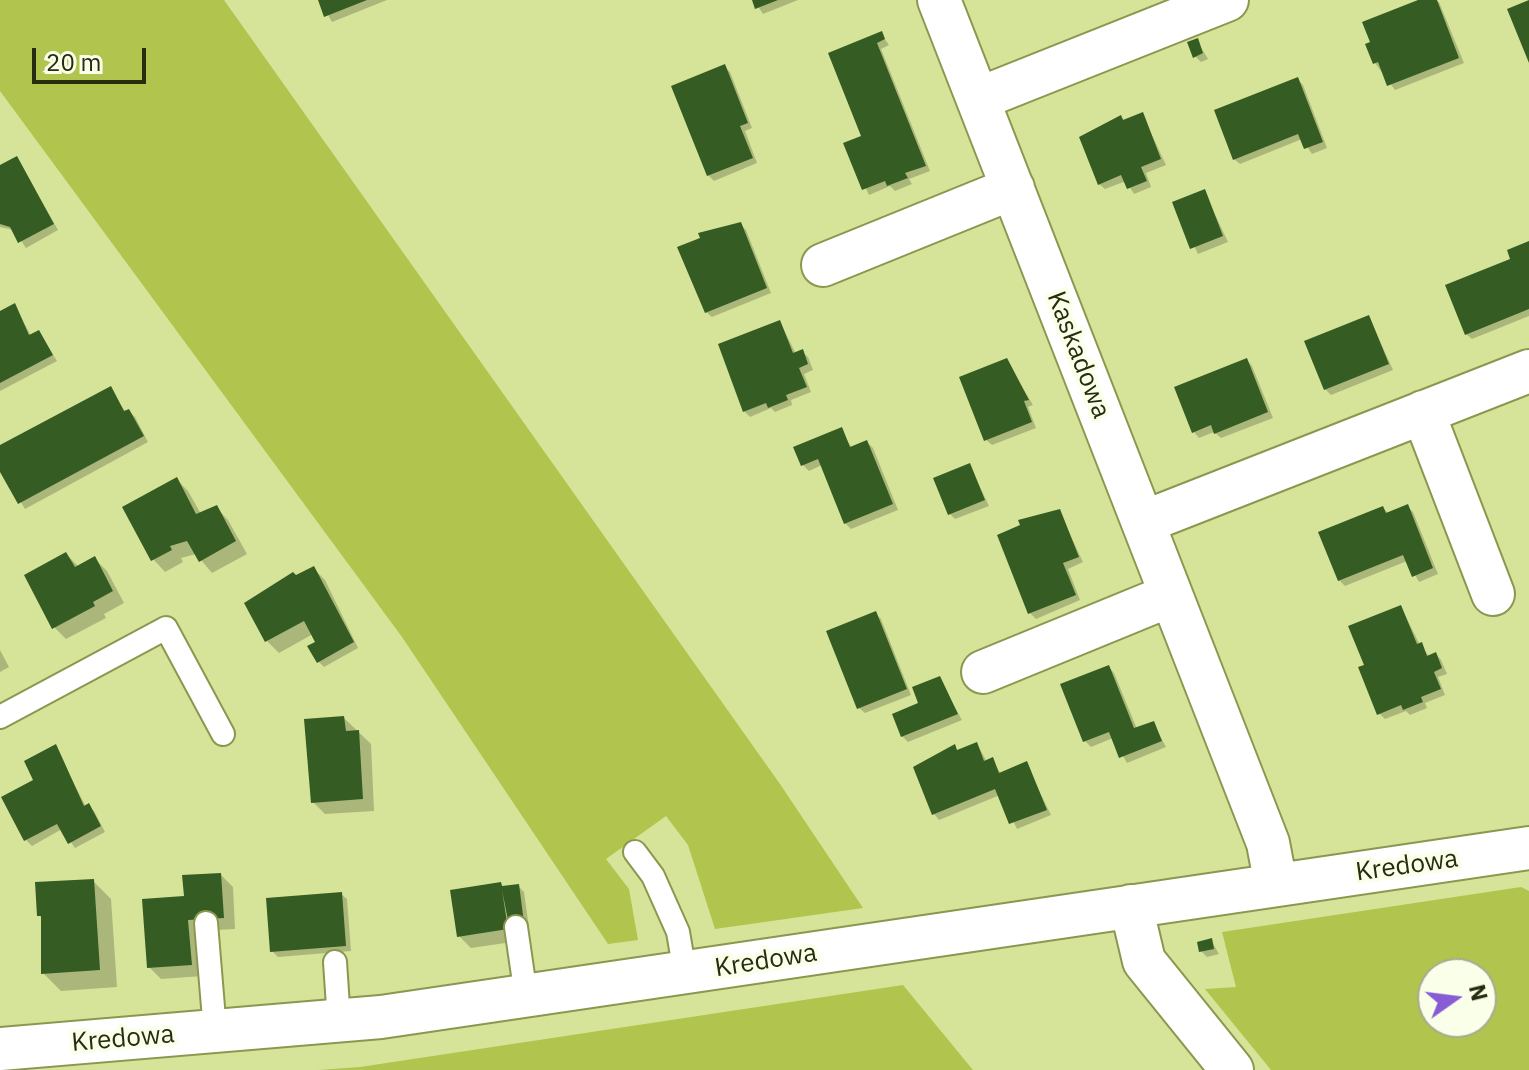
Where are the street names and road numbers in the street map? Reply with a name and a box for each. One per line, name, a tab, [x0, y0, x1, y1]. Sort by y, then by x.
street label: Kaskadowa	[1040, 287, 1116, 423]
street label: Kredowa	[1354, 843, 1460, 889]
street label: Kredowa	[713, 938, 819, 984]
street label: Kredowa	[70, 1019, 176, 1059]

